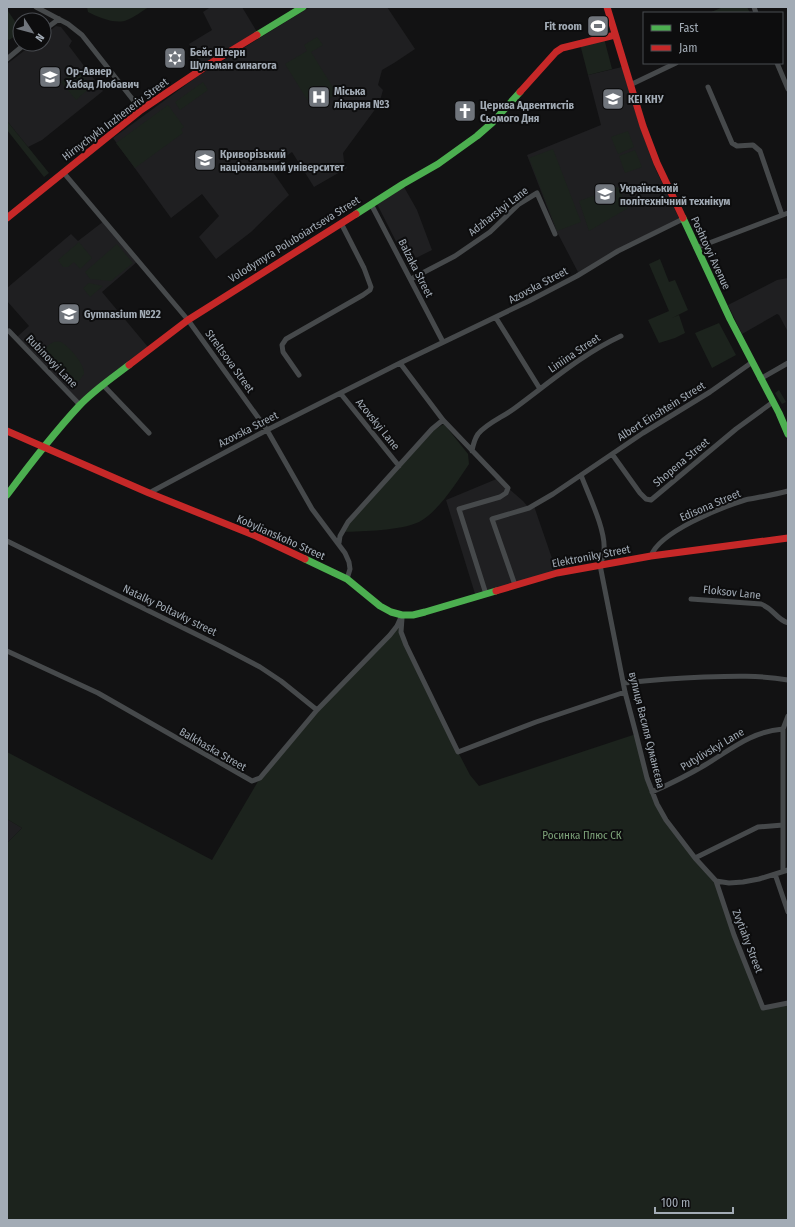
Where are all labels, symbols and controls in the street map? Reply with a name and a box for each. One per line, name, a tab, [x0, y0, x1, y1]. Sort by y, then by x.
north arrow	[12, 12, 52, 52]
legend	[643, 12, 783, 64]
sports icon: Fit room	[585, 13, 611, 39]
place label: Fit room	[545, 20, 582, 33]
text: Fast	[679, 21, 698, 35]
text: N	[32, 31, 47, 44]
text: Jam	[679, 41, 697, 55]
synagogue icon: Бейс Штерн Шульман синагога	[162, 45, 188, 71]
place label: Бейс Штерн Шульман синагога	[190, 46, 277, 72]
school or university icon: Ор-Авнер Хабад Любавич	[37, 64, 63, 90]
place label: Ор-Авнер Хабад Любавич	[65, 65, 139, 91]
street label: Hirnychykh Inzheneriv Street	[60, 75, 171, 164]
hospital icon: Міська лікарня №3	[306, 84, 332, 110]
place label: Міська лікарня №3	[334, 85, 389, 111]
school or university icon: КЕІ КНУ	[600, 86, 626, 112]
place label: КЕІ КНУ	[628, 93, 664, 106]
church icon: Церква Адвентистів Сьомого Дня	[452, 98, 478, 124]
place label: Церква Адвентистів Сьомого Дня	[480, 99, 575, 125]
school or university icon: Криворізький національний університет	[192, 147, 218, 173]
place label: Криворізький національний університет	[220, 148, 344, 174]
school or university icon: Український політехнічний технікум	[592, 181, 618, 207]
place label: Український політехнічний технікум	[619, 182, 731, 208]
street label: Adzharskyi Lane	[466, 184, 531, 239]
street label: Volodymyra Poluboiartseva Street	[226, 193, 363, 285]
street label: Poshtovyi Avenue	[688, 215, 733, 292]
street label: Balzaka Street	[395, 237, 436, 300]
street label: Azovska Street	[506, 264, 570, 307]
school or university icon: Gymnasium №22	[56, 301, 82, 327]
place label: Gymnasium №22	[84, 308, 161, 321]
street label: Streltsova Street	[202, 327, 257, 396]
street label: Liniina Street	[546, 331, 603, 376]
street label: Rubinovyi Lane	[23, 332, 80, 390]
street label: Albert Einshtein Street	[615, 379, 708, 444]
street label: Azovskyi Lane	[353, 396, 402, 453]
street label: Azovska Street	[216, 409, 281, 450]
street label: Shopena Street	[651, 435, 712, 490]
street label: Edisona Street	[678, 487, 743, 524]
street label: Kobylianskoho Street	[234, 512, 328, 563]
street label: Elektroniky Street	[551, 542, 632, 570]
street label: Natalky Poltavky street	[121, 582, 219, 639]
street label: Floksov Lane	[703, 583, 761, 602]
street label: вулиця Василя Суманєєва	[626, 671, 667, 790]
street label: Balkhaska Street	[177, 725, 249, 774]
street label: Putylivskyi Lane	[678, 725, 746, 773]
park label: Росинка Плюс СК	[542, 829, 622, 842]
street label: Zvytiahy Street	[729, 908, 766, 975]
scale bar	[655, 1189, 733, 1215]
text: 100 m	[661, 1196, 690, 1210]

